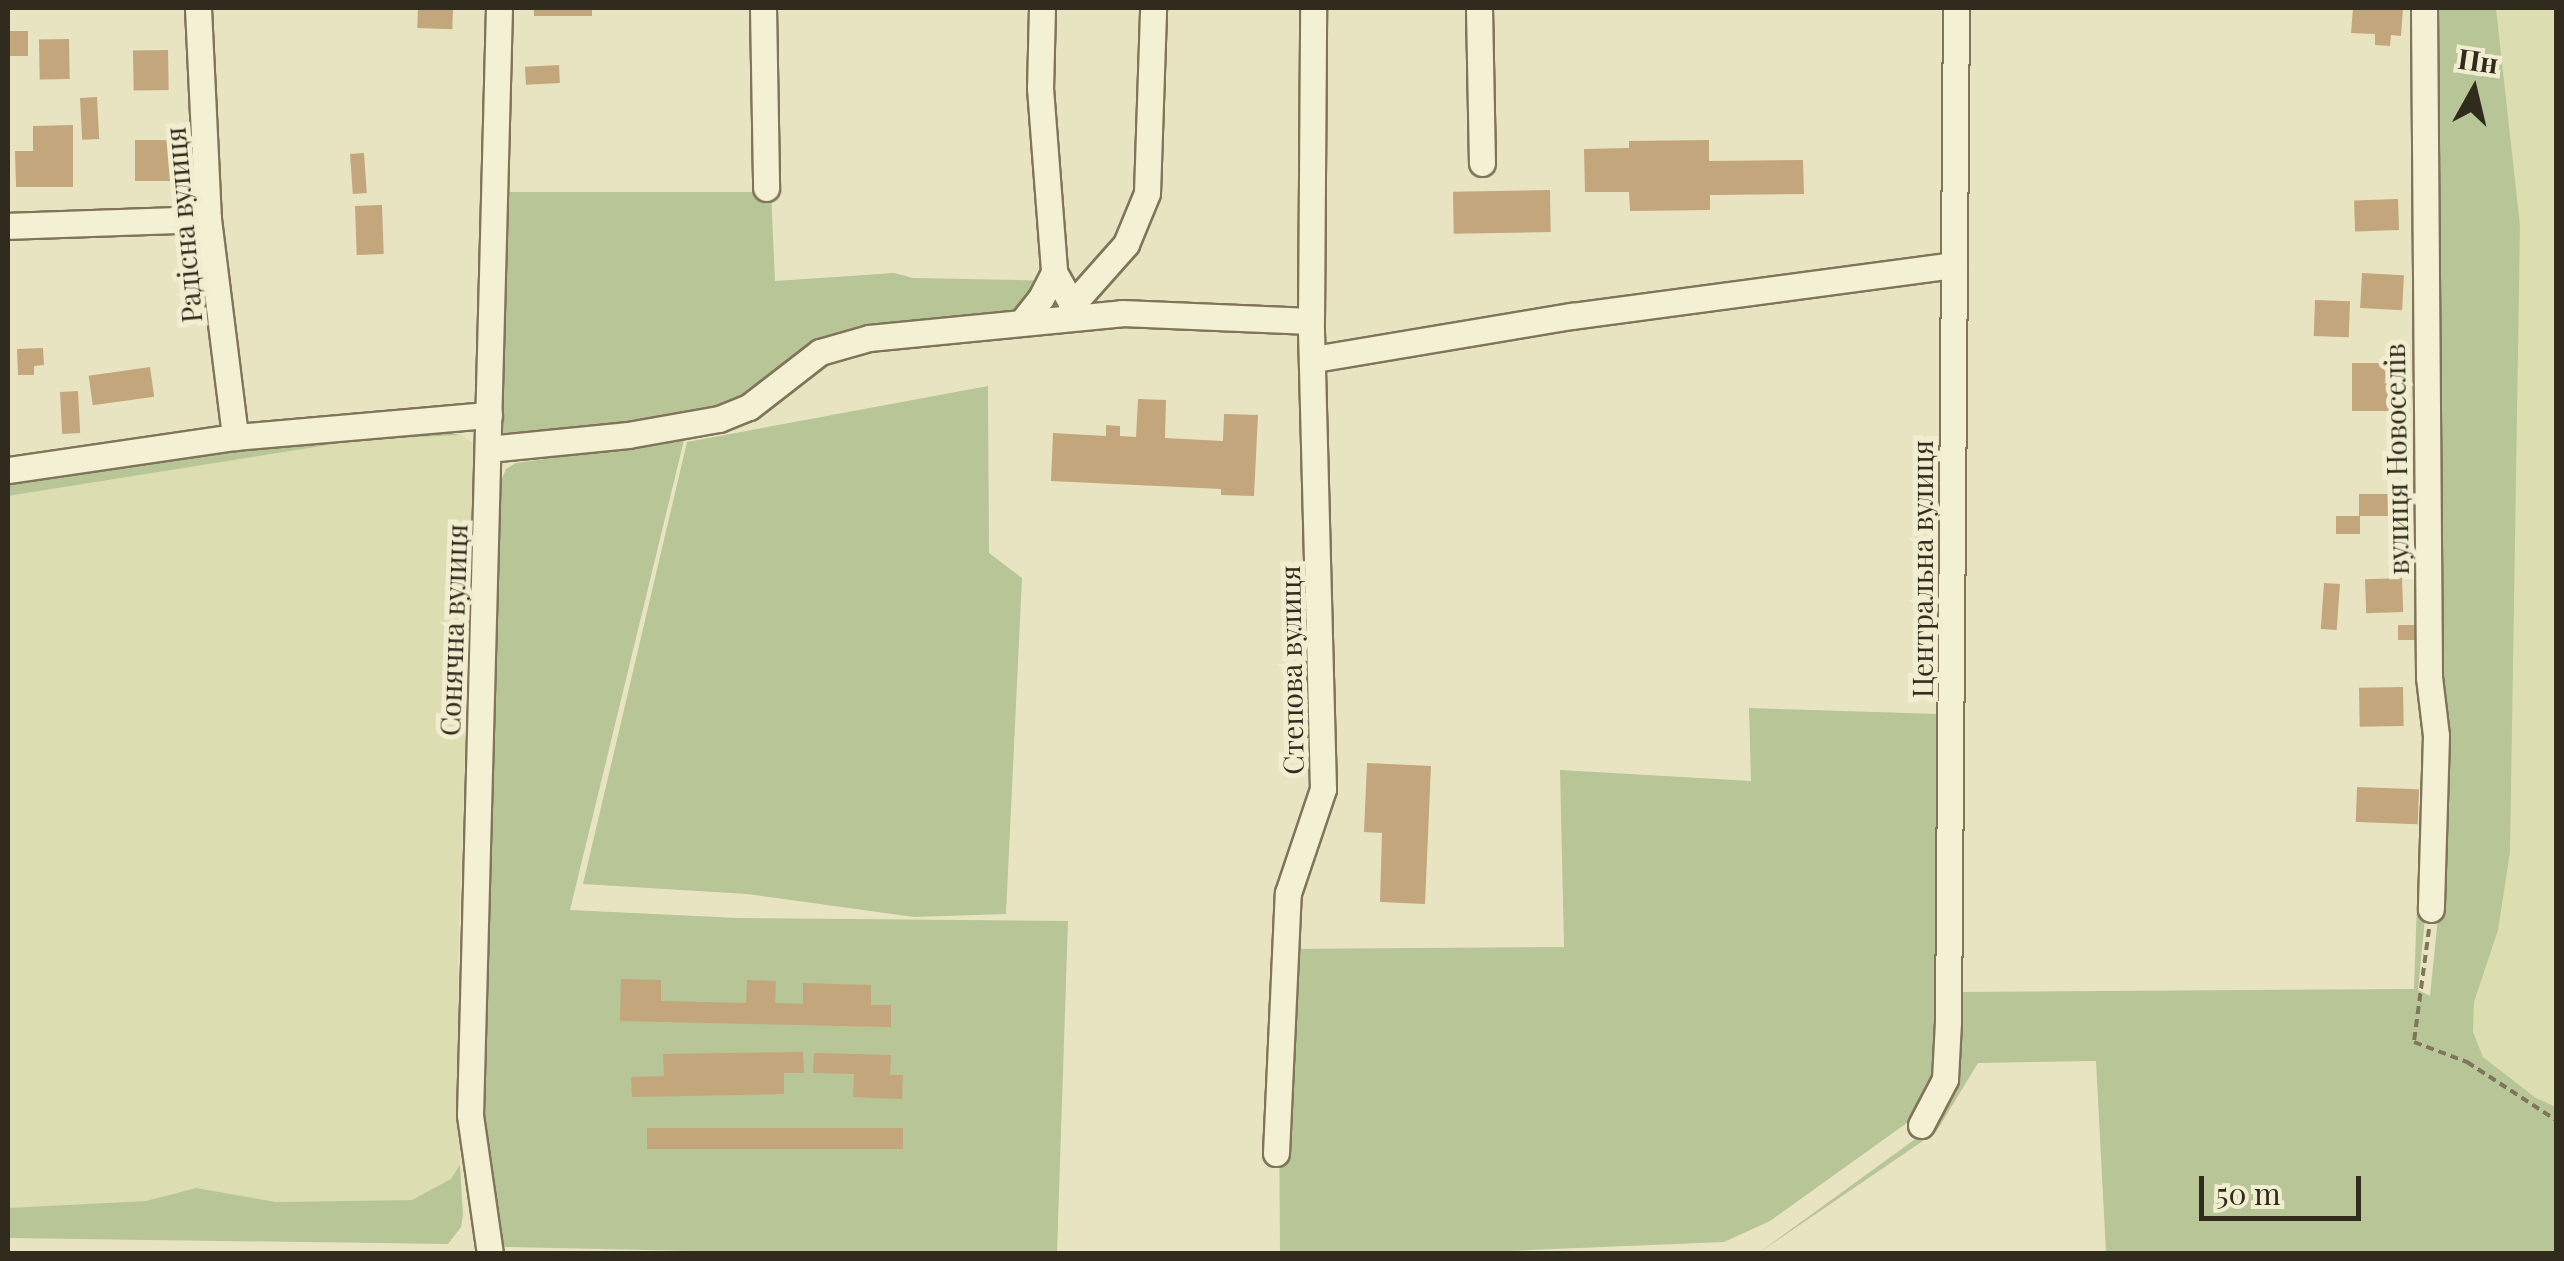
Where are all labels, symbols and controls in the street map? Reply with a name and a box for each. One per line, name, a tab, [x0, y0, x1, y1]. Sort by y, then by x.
text: Пн	[2456, 39, 2501, 81]
north arrow	[2424, 40, 2524, 140]
street label: Радісна вулиця	[158, 126, 208, 324]
street label: вулиця Новоселів	[2377, 343, 2415, 575]
street label: Центральна вулиця	[1905, 440, 1939, 698]
street label: Сонячна вулиця	[433, 523, 473, 737]
street label: Степова вулиця	[1272, 565, 1310, 775]
scale bar	[2204, 1156, 2366, 1218]
text: 50 m	[2216, 1173, 2281, 1213]

